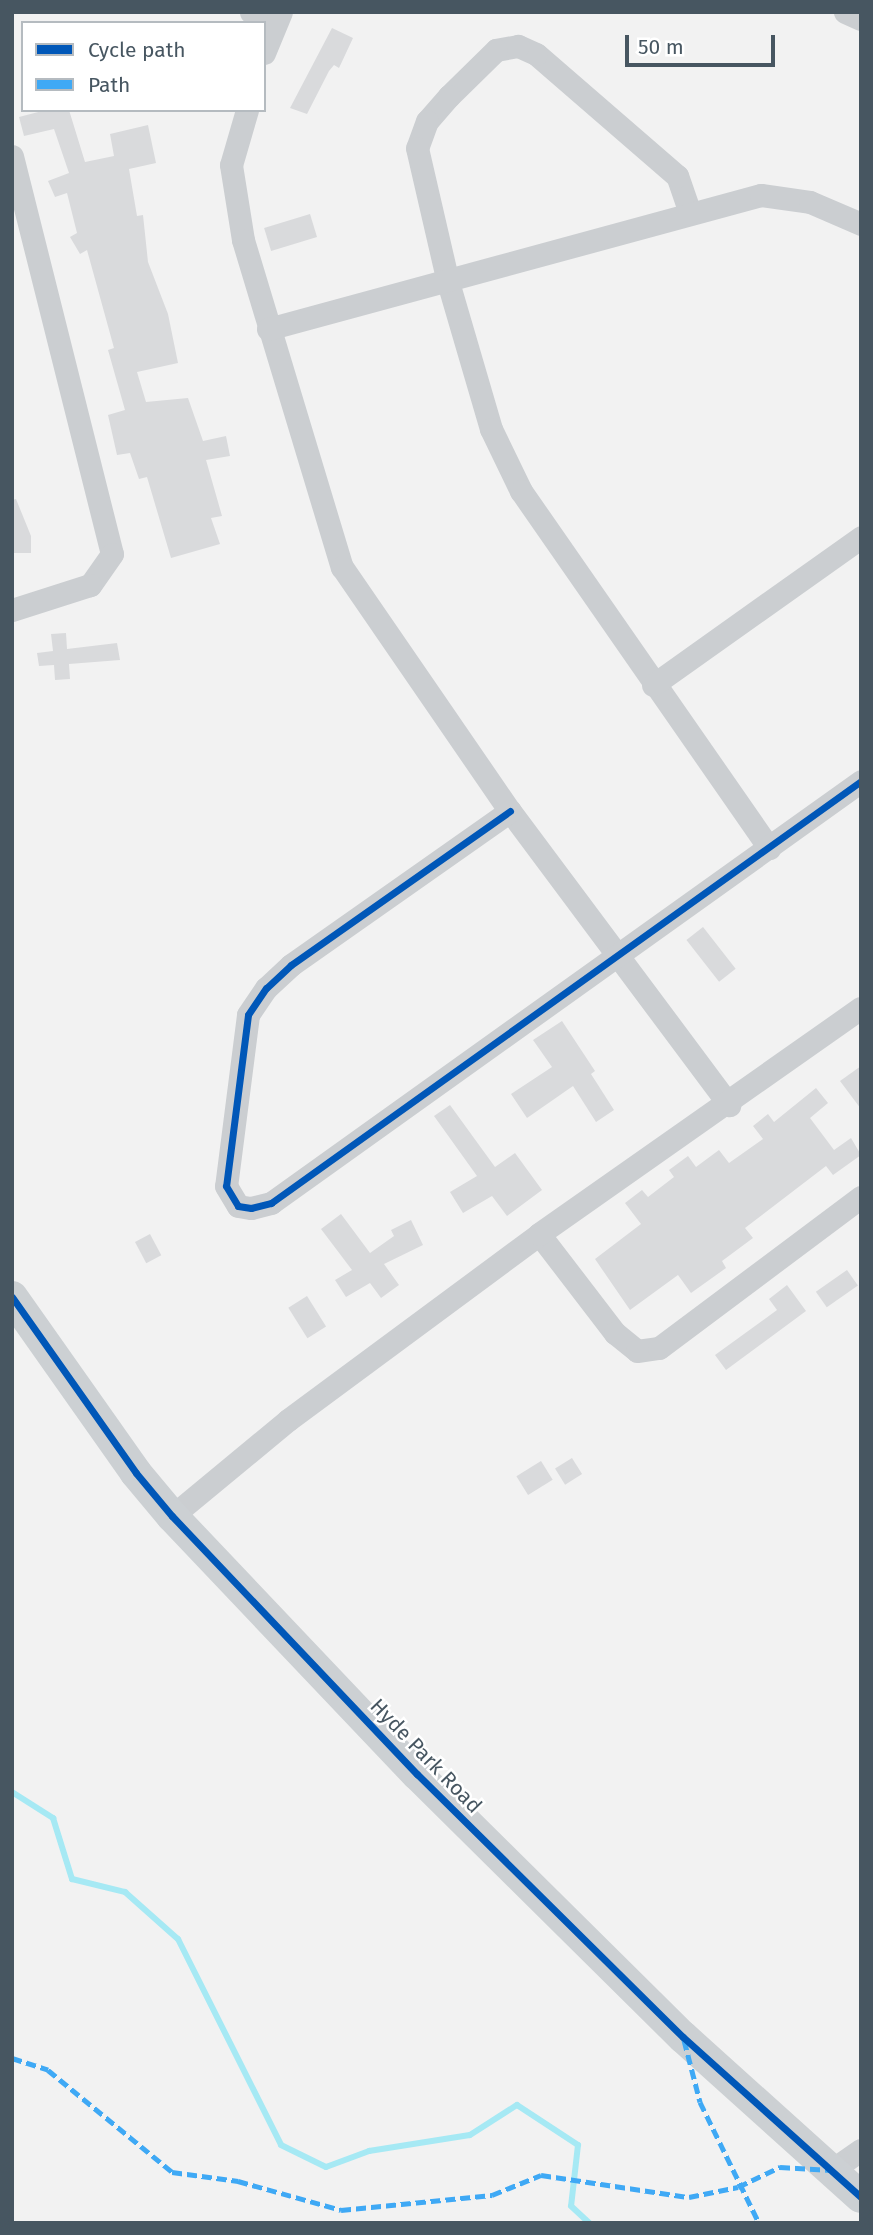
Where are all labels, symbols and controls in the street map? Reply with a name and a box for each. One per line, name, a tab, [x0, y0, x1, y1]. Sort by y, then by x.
legend	[21, 21, 266, 112]
scale bar	[628, 21, 778, 65]
text: 50 m	[638, 34, 684, 60]
text: Cycle path	[88, 37, 186, 63]
text: Path	[88, 72, 130, 98]
street label: Hyde Park Road	[365, 1694, 487, 1818]

